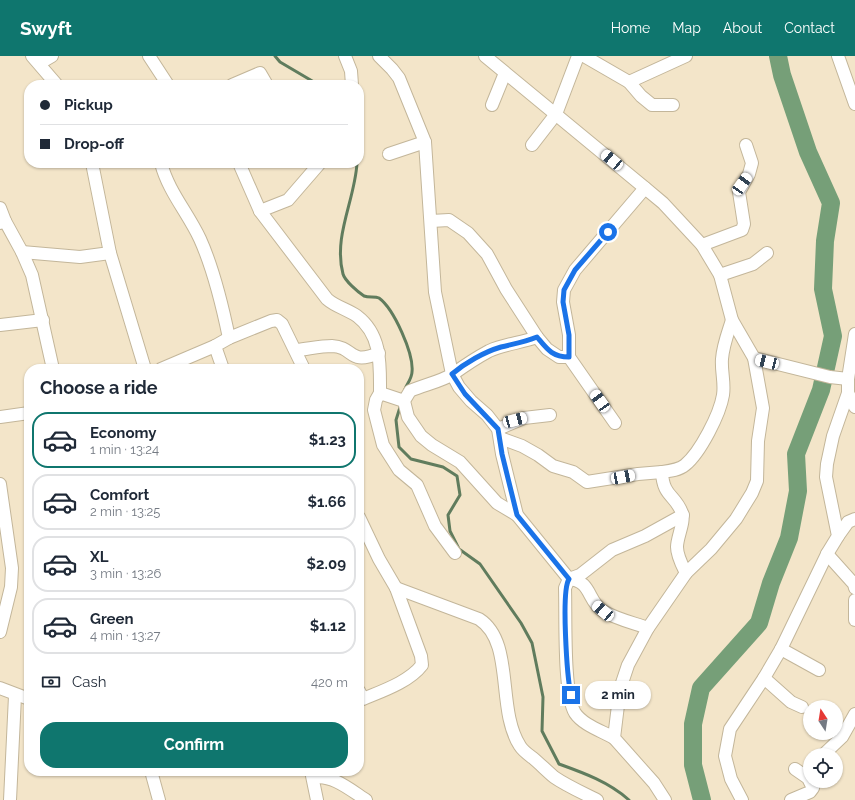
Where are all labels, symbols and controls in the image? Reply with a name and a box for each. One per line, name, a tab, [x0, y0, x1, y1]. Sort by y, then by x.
text: Swyft	[20, 17, 72, 39]
text: Home	[611, 20, 650, 36]
text: Map	[672, 20, 701, 36]
text: About	[723, 20, 762, 36]
text: Contact	[784, 20, 835, 36]
text: Pickup	[64, 96, 113, 114]
text: Drop-off	[64, 135, 124, 153]
car	[599, 148, 625, 172]
car	[730, 171, 754, 197]
route start	[599, 223, 617, 241]
car	[754, 353, 780, 371]
text: Choose a ride	[40, 377, 158, 398]
car	[588, 388, 612, 414]
car	[502, 411, 528, 429]
icon: car	[42, 422, 78, 458]
text: Economy	[90, 424, 157, 442]
text: $1.23	[309, 431, 346, 449]
text: 1 min · 13:24	[90, 442, 159, 457]
car	[610, 469, 636, 485]
icon: car	[42, 484, 78, 520]
text: Comfort	[90, 486, 149, 504]
text: $1.66	[307, 493, 346, 511]
text: 2 min · 13:25	[90, 504, 160, 519]
icon: car	[42, 546, 78, 582]
text: XL	[90, 548, 108, 566]
text: $2.09	[307, 555, 346, 573]
text: 3 min · 13:26	[90, 566, 161, 581]
car	[590, 599, 616, 623]
icon: car	[42, 608, 78, 644]
text: Green	[90, 610, 134, 628]
text: $1.12	[310, 617, 346, 635]
text: 4 min · 13:27	[90, 628, 161, 643]
icon: cash	[40, 671, 62, 693]
text: Cash	[72, 673, 106, 691]
text: 420 m	[311, 675, 348, 690]
callout: 2 min	[585, 681, 651, 709]
route end	[562, 686, 580, 704]
text: 2 min	[601, 687, 635, 702]
north arrow	[803, 700, 843, 740]
map controls	[803, 700, 843, 788]
button: Confirm	[40, 722, 348, 768]
button: locate	[803, 748, 843, 788]

